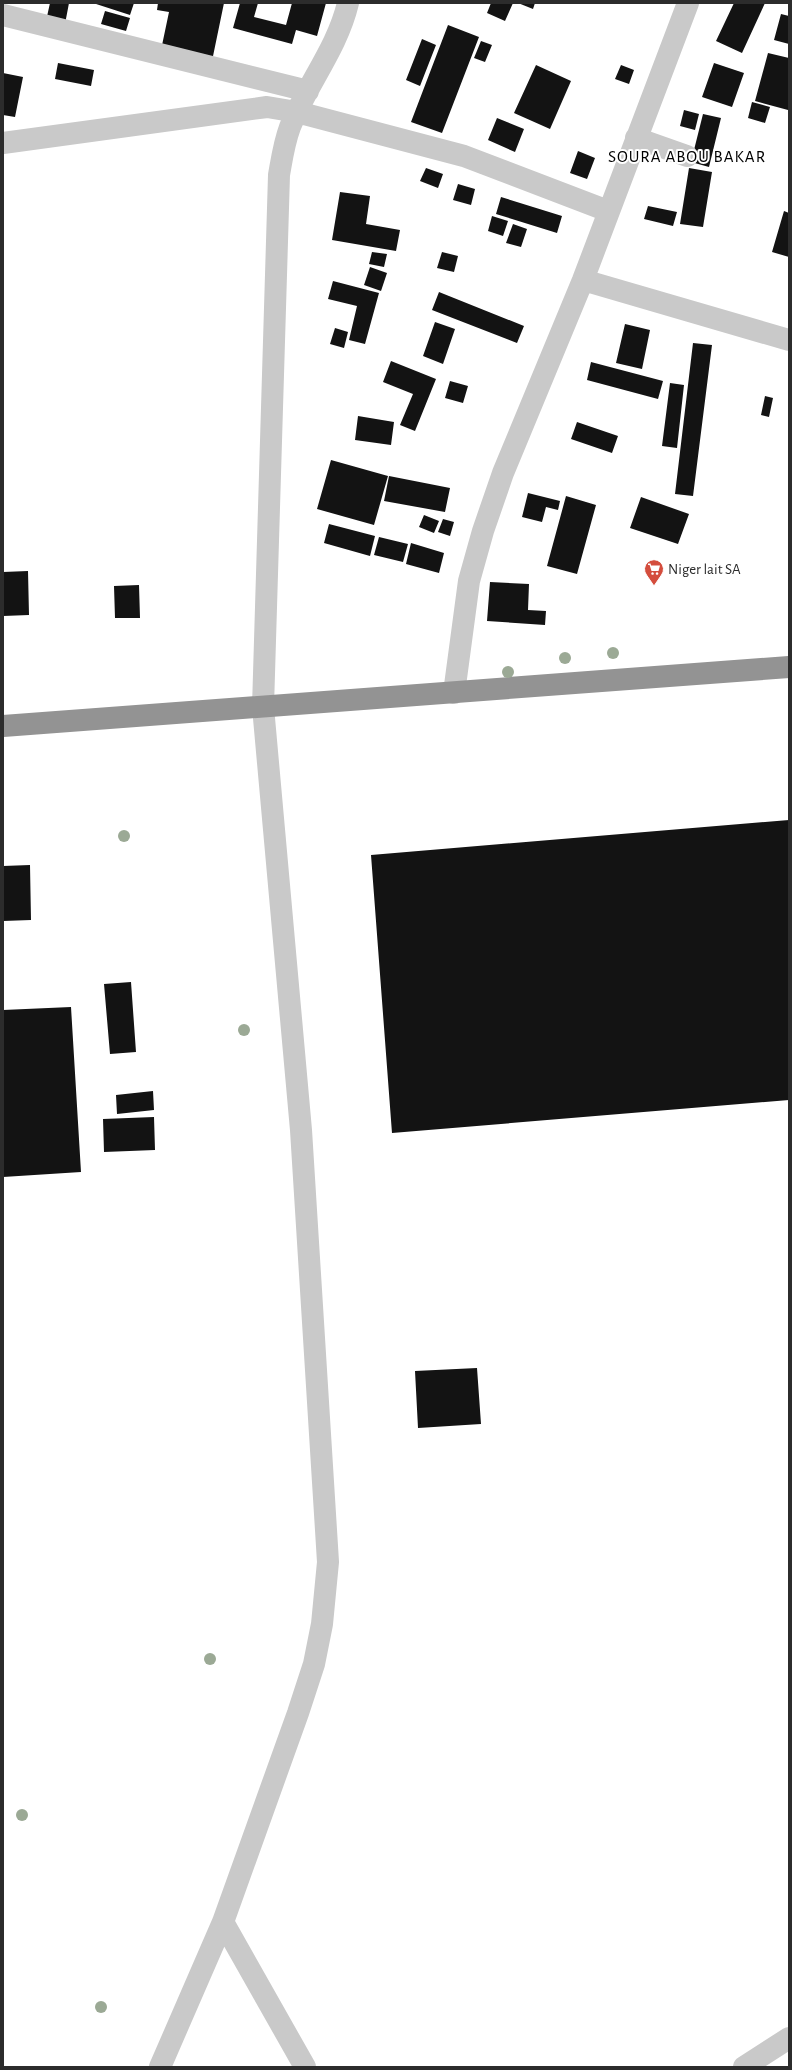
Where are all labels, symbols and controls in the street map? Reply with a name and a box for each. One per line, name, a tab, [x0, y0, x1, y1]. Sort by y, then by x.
district label: SOURA ABOU BAKAR	[608, 148, 766, 165]
supermarket icon: Niger lait SA	[643, 558, 665, 586]
place label: Niger lait SA	[668, 562, 741, 577]

